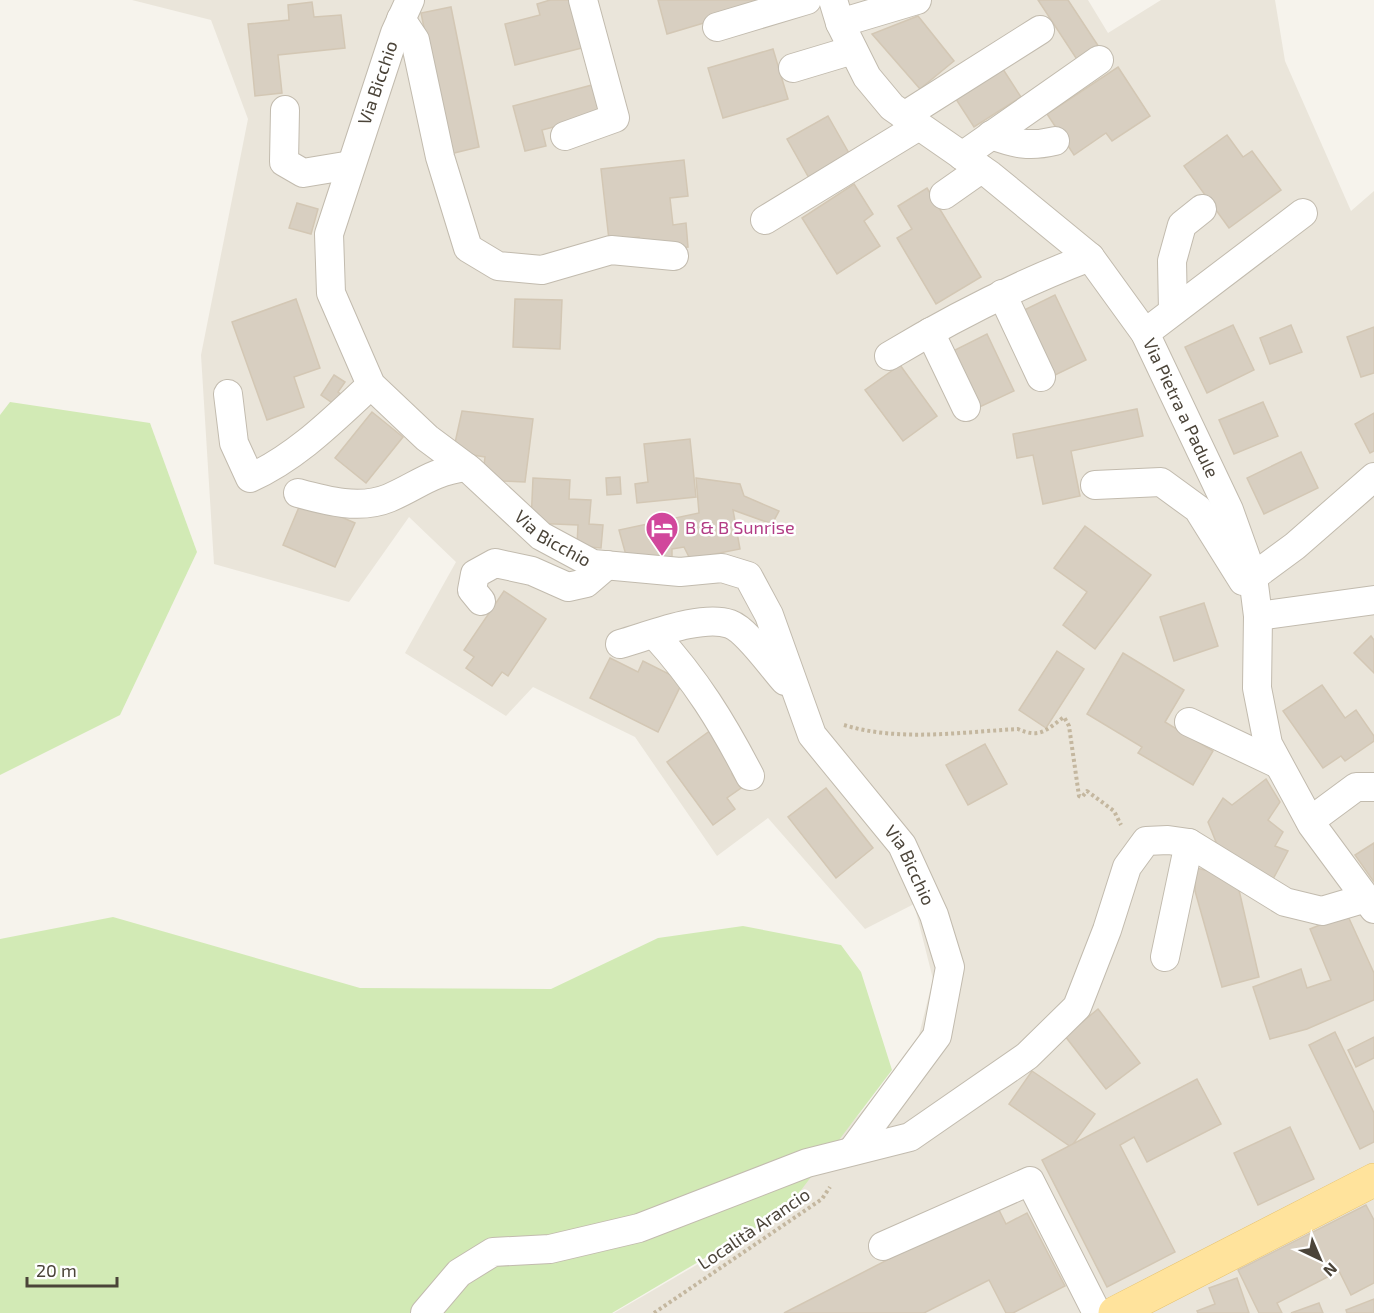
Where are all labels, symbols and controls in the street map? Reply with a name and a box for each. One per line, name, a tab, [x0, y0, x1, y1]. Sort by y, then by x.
street label: Via Bicchio	[352, 38, 402, 128]
street label: Via Pietra a Padule	[1139, 334, 1224, 481]
street label: Via Bicchio	[510, 505, 595, 571]
hotel icon: B & B Sunrise	[644, 510, 680, 557]
place label: B & B Sunrise	[685, 516, 795, 538]
street label: Via Bicchio	[880, 820, 940, 909]
street label: Località Arancio	[693, 1183, 814, 1274]
north arrow	[1290, 1229, 1350, 1289]
scale bar	[27, 1250, 117, 1288]
text: 20 m	[36, 1259, 77, 1281]
text: N	[1320, 1259, 1342, 1281]

